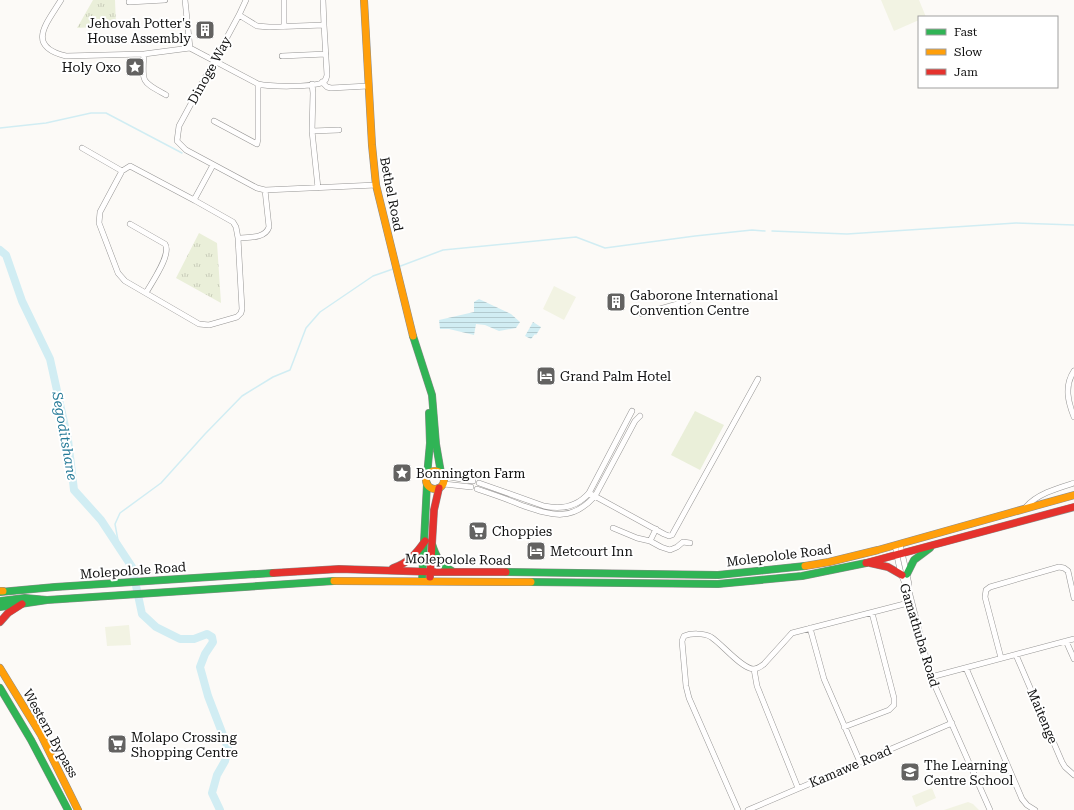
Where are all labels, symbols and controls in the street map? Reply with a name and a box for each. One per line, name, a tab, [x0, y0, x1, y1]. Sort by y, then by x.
place label: Jehovah Potter's House Assembly	[87, 16, 191, 46]
legend	[918, 16, 1058, 88]
building icon: Jehovah Potter's House Assembly	[194, 19, 216, 41]
text: Fast	[954, 25, 978, 39]
street label: Dinoge Way	[185, 34, 234, 107]
text: Slow	[954, 45, 982, 59]
place icon: Holy Oxo	[124, 56, 146, 78]
place label: Holy Oxo	[62, 60, 121, 75]
text: Jam	[954, 65, 978, 79]
street label: Bethel Road	[377, 156, 406, 233]
place label: Gaborone International Convention Centre	[630, 288, 778, 318]
building icon: Gaborone International Convention Centre	[605, 291, 627, 313]
hotel icon: Grand Palm Hotel	[535, 365, 557, 387]
place label: Grand Palm Hotel	[560, 369, 671, 384]
water label: Segoditshane	[49, 390, 81, 482]
place icon: Bonnington Farm	[391, 462, 413, 484]
place label: Bonnington Farm	[416, 466, 526, 481]
supermarket icon: Choppies	[467, 520, 489, 542]
place label: Choppies	[492, 524, 552, 539]
hotel icon: Metcourt Inn	[525, 540, 547, 562]
street label: Molepolole Road	[725, 541, 833, 569]
place label: Metcourt Inn	[550, 544, 633, 559]
street label: Molepolole Road	[405, 551, 512, 568]
street label: Molepolole Road	[80, 559, 187, 582]
street label: Gamathuba Road	[897, 581, 943, 690]
street label: Western Bypass	[20, 686, 81, 780]
street label: Maitenge	[1024, 687, 1061, 746]
place label: Molapo Crossing Shopping Centre	[131, 730, 238, 760]
supermarket icon: Molapo Crossing Shopping Centre	[106, 733, 128, 755]
street label: Kamawe Road	[807, 742, 894, 791]
place label: The Learning Centre School	[924, 758, 1013, 788]
school or university icon: The Learning Centre School	[899, 761, 921, 783]

